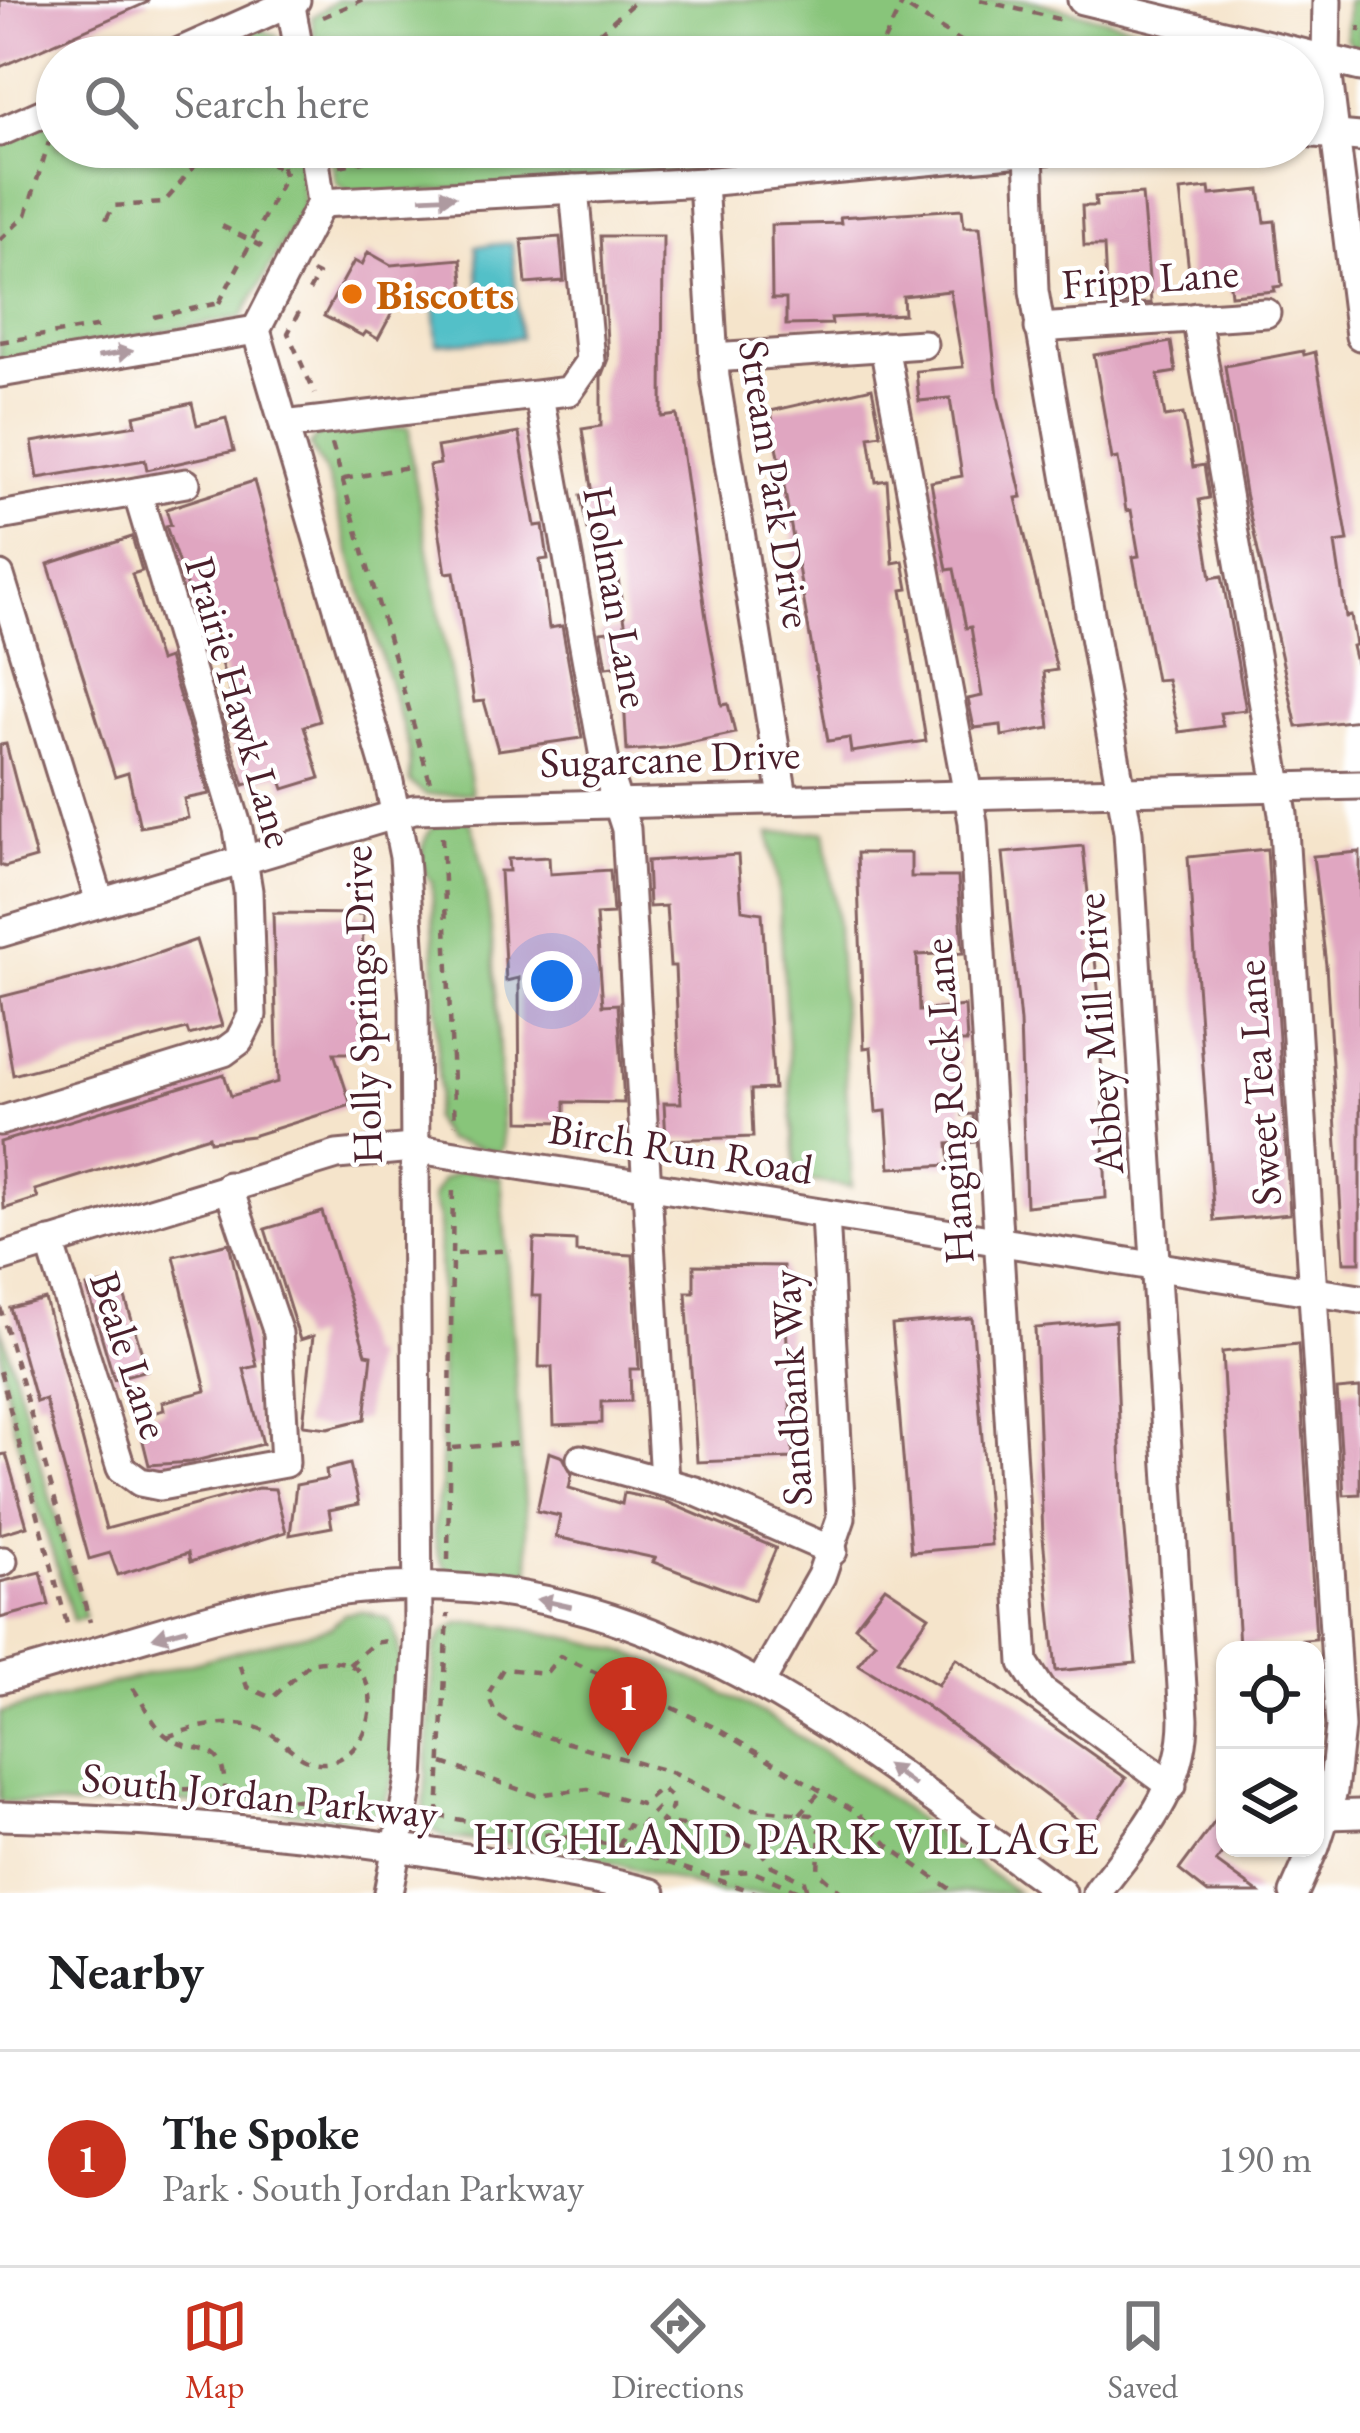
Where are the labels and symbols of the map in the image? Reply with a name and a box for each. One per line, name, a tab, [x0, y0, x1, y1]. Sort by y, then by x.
one-way arrow	[420, 187, 458, 206]
street label: Fripp Lane	[1059, 244, 1241, 312]
place label: Biscotts	[376, 267, 514, 322]
marker: Biscotts	[339, 281, 365, 307]
street label: Stream Park Drive	[726, 336, 826, 632]
one-way arrow	[97, 344, 135, 363]
street label: Holman Lane	[570, 482, 664, 712]
street label: Prairie Hawk Lane	[172, 550, 308, 854]
street label: Sugarcane Drive	[539, 726, 801, 790]
street label: Holly Springs Drive	[329, 845, 395, 1165]
street label: Abbey Mill Drive	[1062, 891, 1136, 1178]
street label: Hanging Rock Lane	[909, 936, 987, 1266]
your location	[522, 951, 582, 1011]
street label: Sweet Tea Lane	[1222, 958, 1294, 1208]
street label: Birch Run Road	[545, 1101, 818, 1197]
street label: Beale Lane	[77, 1264, 183, 1446]
street label: Sandbank Way	[757, 1268, 825, 1508]
one-way arrow	[534, 1593, 572, 1612]
one-way arrow	[151, 1625, 188, 1643]
pin: 1	[589, 1657, 667, 1756]
street label: South Jordan Parkway	[79, 1749, 441, 1841]
one-way arrow	[884, 1764, 916, 1787]
district label: HIGHLAND PARK VILLAGE	[472, 1809, 1102, 1867]

